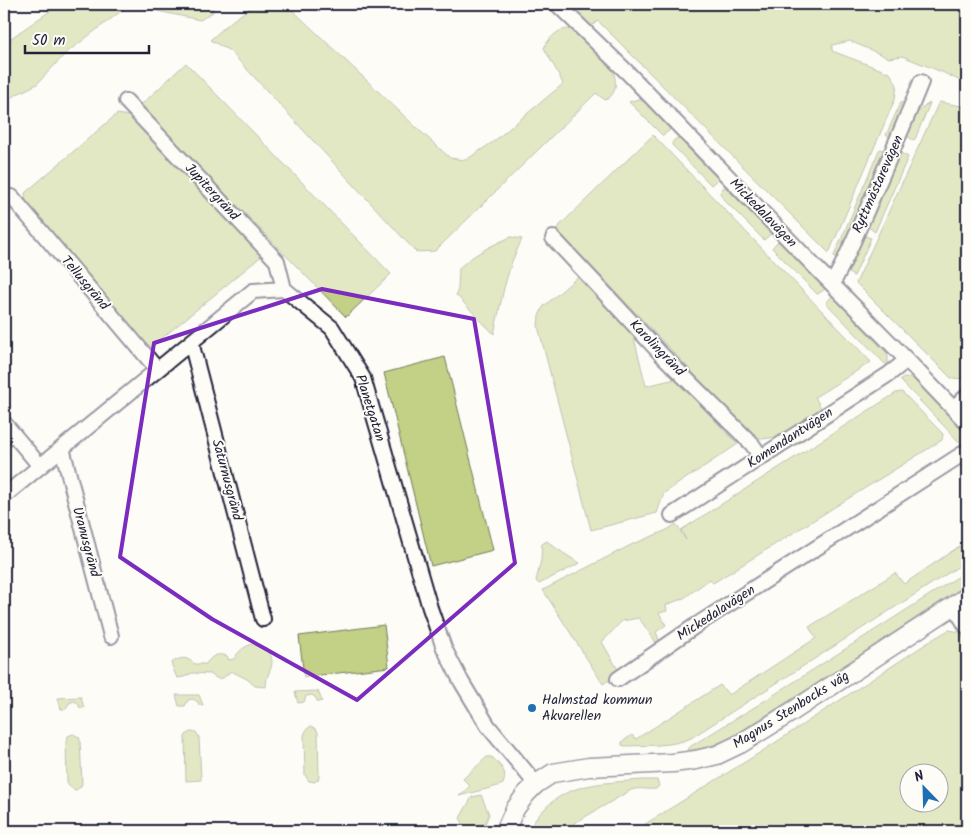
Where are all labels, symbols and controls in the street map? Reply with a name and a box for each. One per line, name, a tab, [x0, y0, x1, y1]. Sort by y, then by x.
scale bar	[25, 22, 149, 54]
text: 50 m	[32, 29, 66, 53]
street label: Ryttmästarevägen	[847, 132, 909, 236]
street label: Jupitergränd	[179, 158, 245, 227]
street label: Mickedalavägen	[724, 173, 802, 253]
street label: Tellusgränd	[55, 251, 115, 316]
street label: Karolingränd	[624, 314, 691, 382]
street label: Planetgatan	[349, 372, 391, 444]
street label: Komendantvägen	[743, 402, 837, 474]
street label: Saturnusgränd	[206, 437, 249, 524]
street label: Uranusgränd	[66, 504, 106, 581]
street label: Mickedalavägen	[672, 579, 760, 647]
street label: Magnus Stenbocks väg	[728, 665, 854, 755]
place label: Halmstad kommun Akvarellen	[542, 689, 652, 727]
marker: Halmstad kommun Akvarellen	[526, 702, 538, 714]
north arrow	[898, 762, 948, 812]
text: N	[911, 765, 928, 789]

